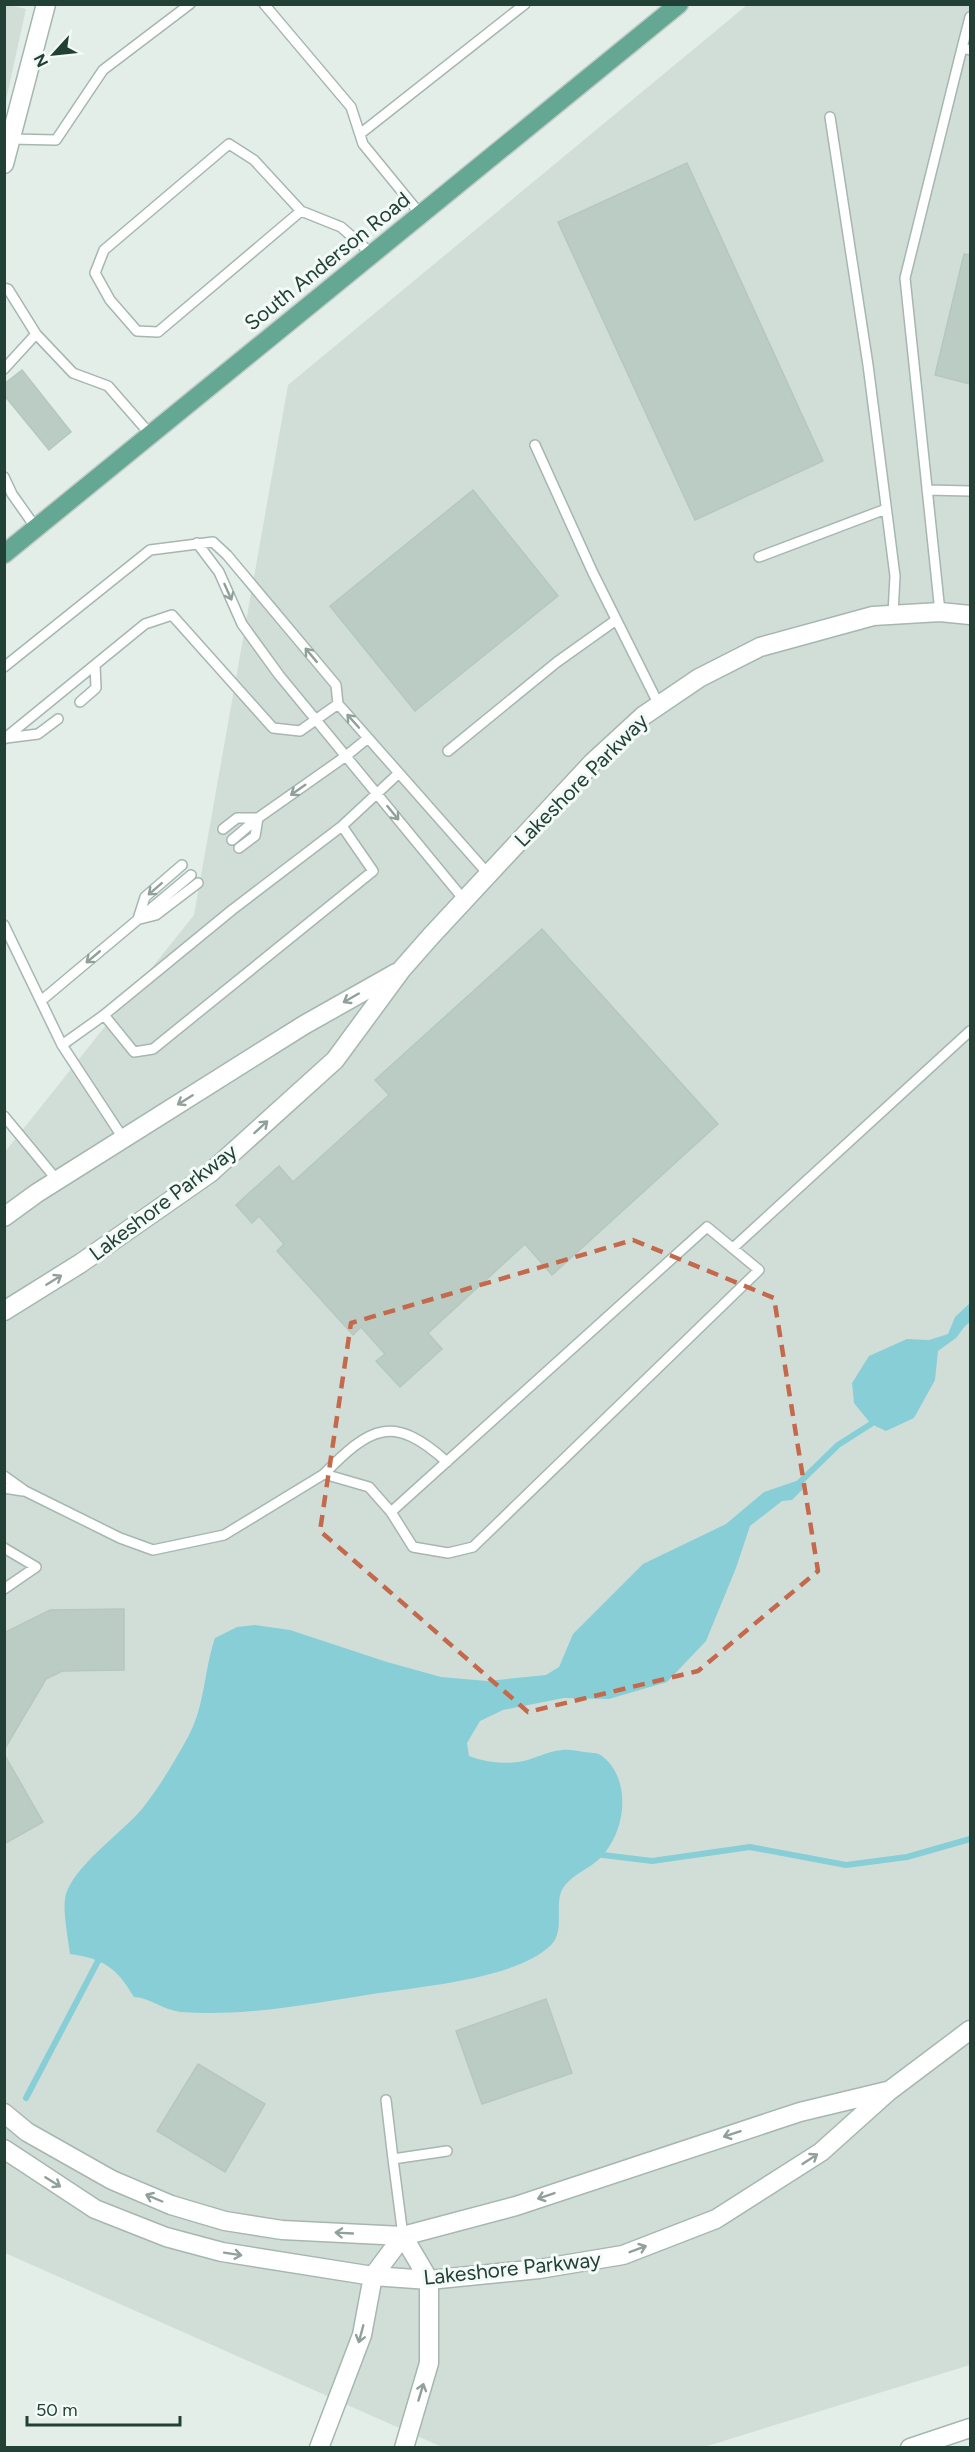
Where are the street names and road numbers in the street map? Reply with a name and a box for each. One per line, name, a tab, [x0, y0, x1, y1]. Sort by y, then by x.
street label: South Anderson Road	[239, 187, 415, 335]
street label: Lakeshore Parkway	[509, 708, 653, 852]
street label: Lakeshore Parkway	[84, 1138, 242, 1266]
street label: Lakeshore Parkway	[422, 2246, 602, 2290]

